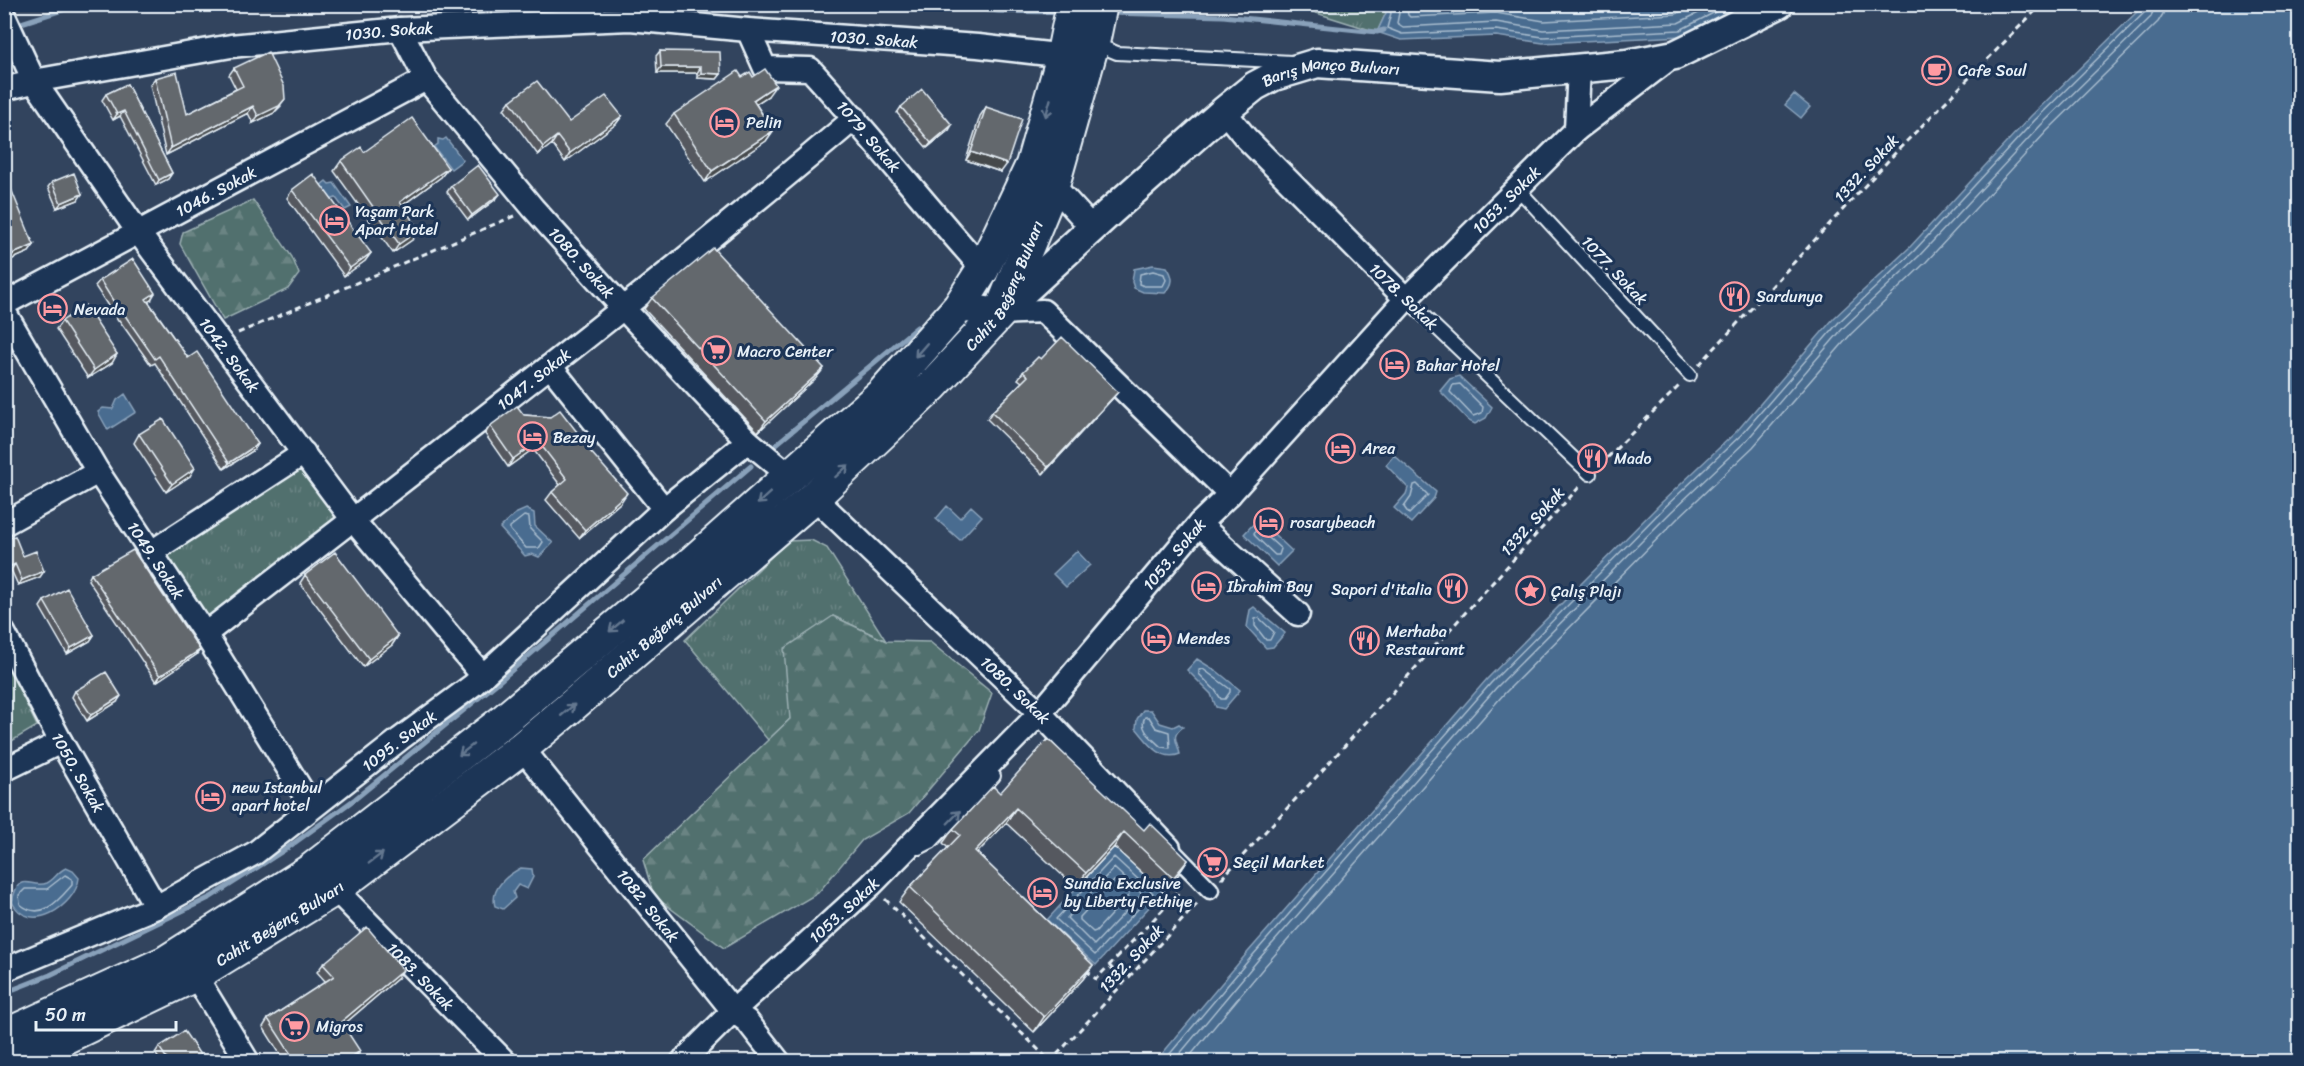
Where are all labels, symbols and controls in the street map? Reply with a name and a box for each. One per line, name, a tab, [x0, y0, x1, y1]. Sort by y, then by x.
street label: 1030. Sokak	[344, 14, 434, 49]
street label: 1030. Sokak	[829, 22, 919, 57]
street label: Barış Manço Bulvarı	[1256, 49, 1401, 95]
cafe icon: Cafe Soul	[1921, 54, 1953, 86]
place label: Cafe Soul	[1958, 56, 2027, 85]
street label: 1079. Sokak	[829, 93, 909, 180]
one-way arrow	[1042, 99, 1053, 118]
hotel icon: Pelin	[709, 106, 741, 138]
place label: Pelin	[746, 108, 782, 137]
street label: 1332. Sokak	[1826, 127, 1907, 210]
street label: 1046. Sokak	[170, 158, 262, 225]
street label: 1053. Sokak	[1465, 158, 1548, 241]
place label: Yaşam Park Apart Hotel	[354, 197, 438, 244]
hotel icon: Yaşam Park Apart Hotel	[318, 204, 350, 236]
street label: Cahit Beğenç Bulvarı	[957, 216, 1052, 358]
street label: 1080. Sokak	[541, 220, 622, 306]
street label: 1077. Sokak	[1574, 228, 1655, 313]
street label: 1078. Sokak	[1362, 255, 1446, 338]
restaurant icon: Sardunya	[1719, 280, 1751, 312]
place label: Sardunya	[1756, 282, 1823, 311]
hotel icon: Nevada	[37, 293, 69, 325]
place label: Nevada	[74, 295, 125, 324]
street label: 1042. Sokak	[191, 311, 268, 399]
supermarket icon: Macro Center	[700, 335, 732, 367]
place label: Macro Center	[737, 337, 835, 366]
street label: 1047. Sokak	[490, 340, 578, 418]
one-way arrow	[914, 343, 928, 358]
hotel icon: Bahar Hotel	[1379, 349, 1411, 381]
place label: Bahar Hotel	[1416, 351, 1500, 380]
hotel icon: Bezay	[516, 421, 548, 453]
place label: Bezay	[553, 423, 596, 452]
hotel icon: Area	[1325, 432, 1357, 464]
place label: Area	[1361, 434, 1396, 463]
restaurant icon: Mado	[1577, 442, 1609, 474]
place label: Mado	[1614, 444, 1652, 473]
one-way arrow	[834, 464, 849, 478]
street label: 1332. Sokak	[1493, 479, 1572, 563]
one-way arrow	[756, 491, 771, 505]
hotel icon: rosarybeach	[1253, 506, 1285, 538]
place label: rosarybeach	[1290, 508, 1376, 537]
street label: 1053. Sokak	[1135, 510, 1213, 597]
street label: 1049. Sokak	[119, 515, 193, 606]
street label: Cahit Beğenç Bulvarı	[599, 568, 729, 686]
hotel icon: Ibrahim Bay	[1190, 570, 1222, 602]
place label: Ibrahim Bay	[1226, 572, 1313, 601]
restaurant icon: Sapori d'italia	[1437, 573, 1469, 605]
place label: Sapori d'italia	[1331, 575, 1432, 604]
place icon: Çalış Plajı	[1514, 575, 1546, 607]
place label: Çalış Plajı	[1551, 577, 1621, 606]
place label: Merhaba Restaurant	[1386, 617, 1465, 664]
one-way arrow	[609, 619, 624, 633]
hotel icon: Mendes	[1140, 622, 1172, 654]
place label: Mendes	[1177, 624, 1231, 653]
restaurant icon: Merhaba Restaurant	[1349, 624, 1381, 656]
street label: 1080. Sokak	[973, 649, 1058, 732]
street label: 1095. Sokak	[355, 702, 444, 779]
one-way arrow	[560, 703, 576, 716]
street label: 1050. Sokak	[43, 727, 113, 819]
one-way arrow	[458, 744, 474, 757]
place label: new Istanbul apart hotel	[232, 773, 323, 820]
hotel icon: new Istanbul apart hotel	[195, 780, 227, 812]
one-way arrow	[947, 810, 962, 825]
supermarket icon: Seçil Market	[1196, 846, 1228, 878]
place label: Seçil Market	[1233, 848, 1324, 877]
one-way arrow	[367, 852, 383, 865]
street label: 1082. Sokak	[609, 862, 687, 950]
place label: Sundia Exclusive by Liberty Fethiye	[1064, 869, 1192, 916]
street label: 1053. Sokak	[802, 870, 887, 951]
street label: Cahit Beğenç Bulvarı	[210, 873, 351, 974]
hotel icon: Sundia Exclusive by Liberty Fethiye	[1027, 876, 1059, 908]
street label: 1332. Sokak	[1091, 917, 1172, 1000]
street label: 1083. Sokak	[379, 935, 462, 1018]
scale bar	[36, 994, 176, 1032]
text: 50 m	[45, 999, 86, 1031]
supermarket icon: Migros	[279, 1010, 311, 1042]
place label: Migros	[316, 1012, 363, 1041]

